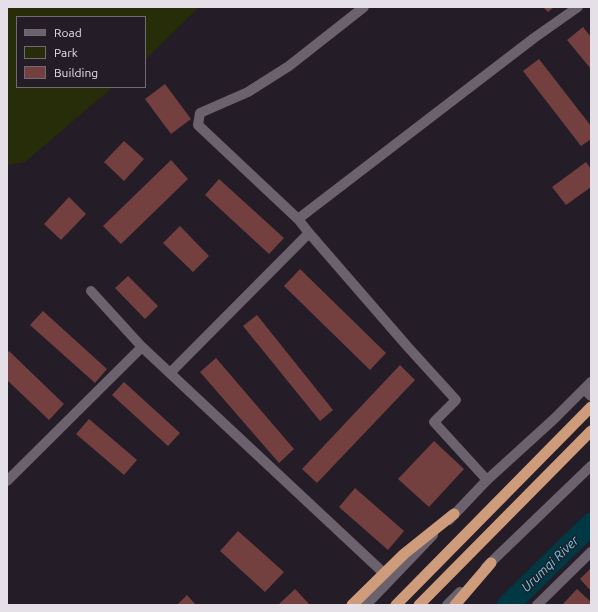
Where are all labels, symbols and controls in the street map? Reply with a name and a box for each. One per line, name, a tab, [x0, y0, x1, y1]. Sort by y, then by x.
legend	[16, 16, 146, 88]
text: Road	[54, 26, 82, 39]
text: Park	[54, 46, 78, 59]
text: Building	[54, 66, 98, 79]
water label: Urumqi River	[518, 533, 582, 595]

